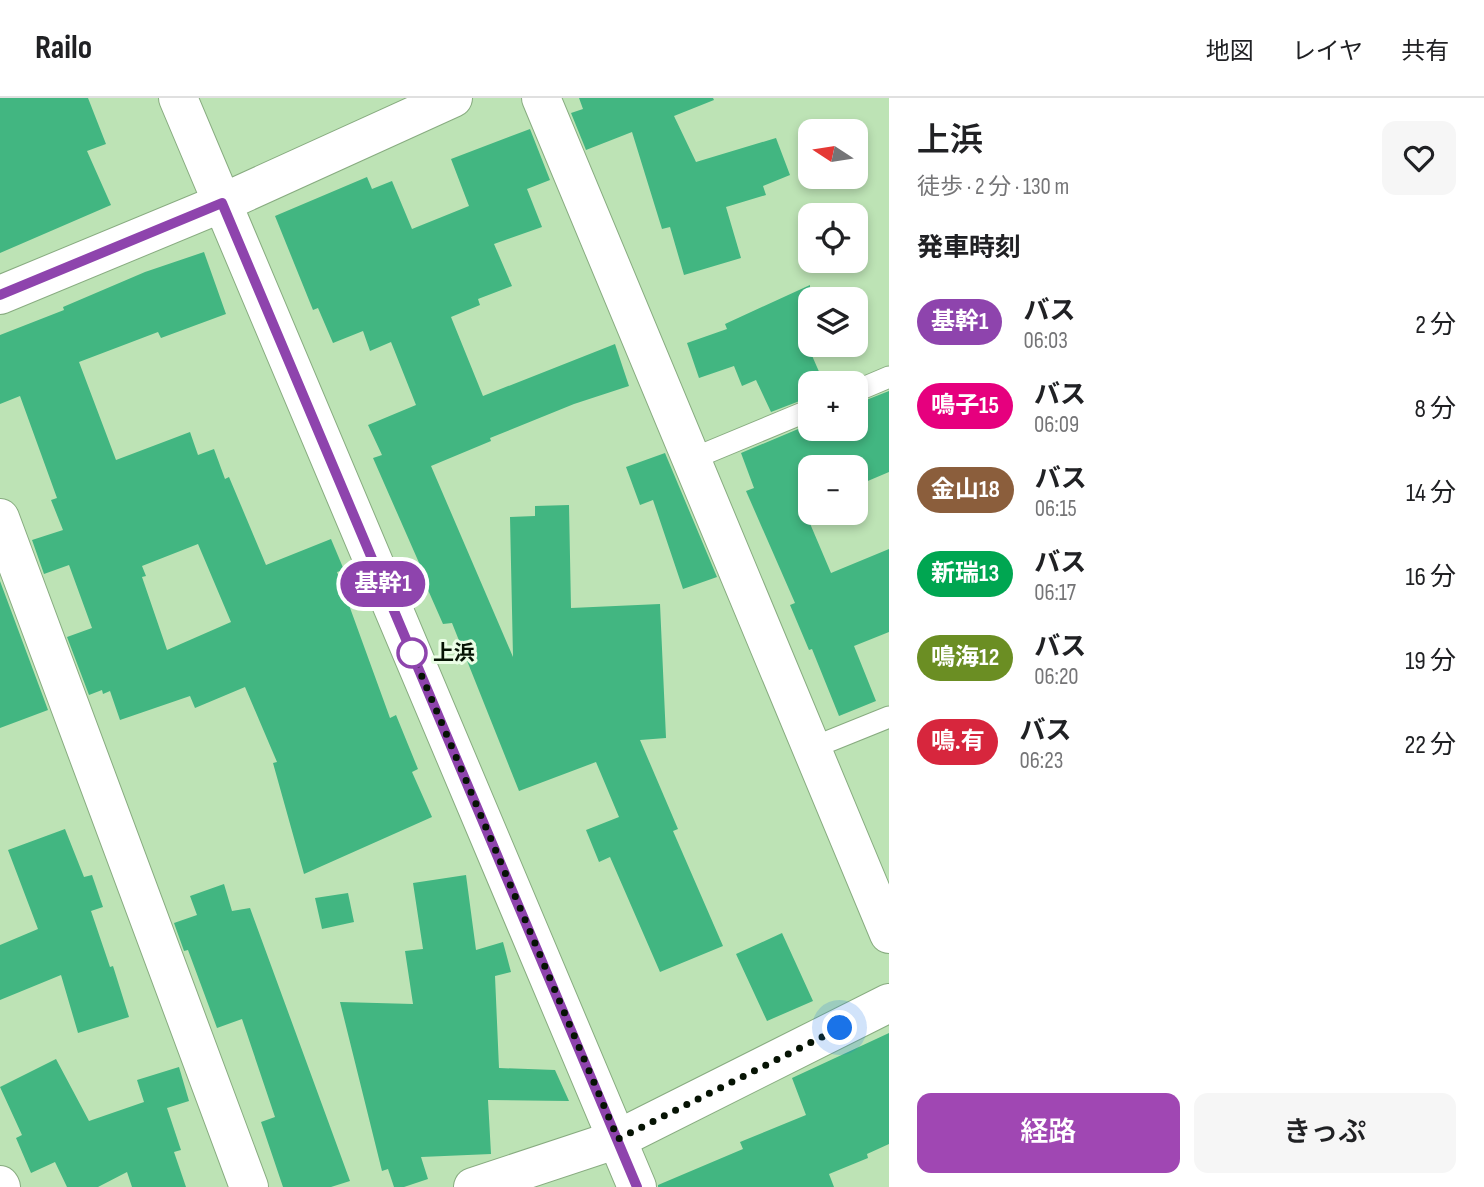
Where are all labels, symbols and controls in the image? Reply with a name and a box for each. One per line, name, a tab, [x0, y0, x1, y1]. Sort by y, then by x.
text: Railo	[35, 28, 92, 68]
text: 地図	[1206, 37, 1254, 66]
text: レイヤ	[1292, 37, 1363, 66]
text: 共有	[1401, 37, 1449, 66]
north arrow	[798, 119, 868, 189]
map controls	[798, 119, 868, 525]
text: 上浜	[917, 121, 983, 161]
button: heart	[1382, 121, 1456, 195]
text: 徒歩 · 2 分 · 130 m	[917, 173, 1069, 201]
button: locate	[798, 203, 868, 273]
text: 発車時刻	[917, 233, 1021, 264]
button: layers	[798, 287, 868, 357]
text: バス	[1023, 296, 1075, 327]
text: 基幹1	[931, 307, 988, 336]
text: 2 分	[1415, 310, 1456, 341]
text: 06:03	[1023, 327, 1068, 355]
button: +	[798, 371, 868, 441]
text: バス	[1034, 380, 1086, 411]
text: 鳴子15	[931, 391, 999, 420]
text: 8 分	[1414, 394, 1456, 425]
text: 06:09	[1034, 411, 1079, 439]
button: −	[798, 455, 868, 525]
text: バス	[1035, 464, 1087, 495]
text: 金山18	[931, 475, 1000, 504]
text: 14 分	[1406, 478, 1456, 509]
text: 06:15	[1035, 495, 1077, 523]
text: バス	[1034, 548, 1086, 579]
text: 新瑞13	[931, 559, 999, 588]
line badge: 基幹1	[343, 561, 423, 607]
text: 16 分	[1405, 562, 1456, 593]
text: 基幹1	[354, 569, 412, 598]
text: 06:17	[1034, 579, 1076, 607]
text: バス	[1034, 632, 1086, 663]
marker: 上浜	[397, 638, 427, 668]
place label: 上浜	[433, 641, 475, 666]
text: 鳴海12	[931, 643, 999, 672]
text: 19 分	[1405, 646, 1456, 677]
text: 06:20	[1034, 663, 1079, 691]
text: バス	[1019, 716, 1072, 747]
text: 鳴.有	[931, 727, 984, 756]
text: 22 分	[1404, 730, 1456, 761]
text: 06:23	[1019, 747, 1063, 775]
your location	[822, 1010, 857, 1045]
button: 経路	[917, 1093, 1180, 1173]
button: きっぷ	[1194, 1093, 1456, 1173]

